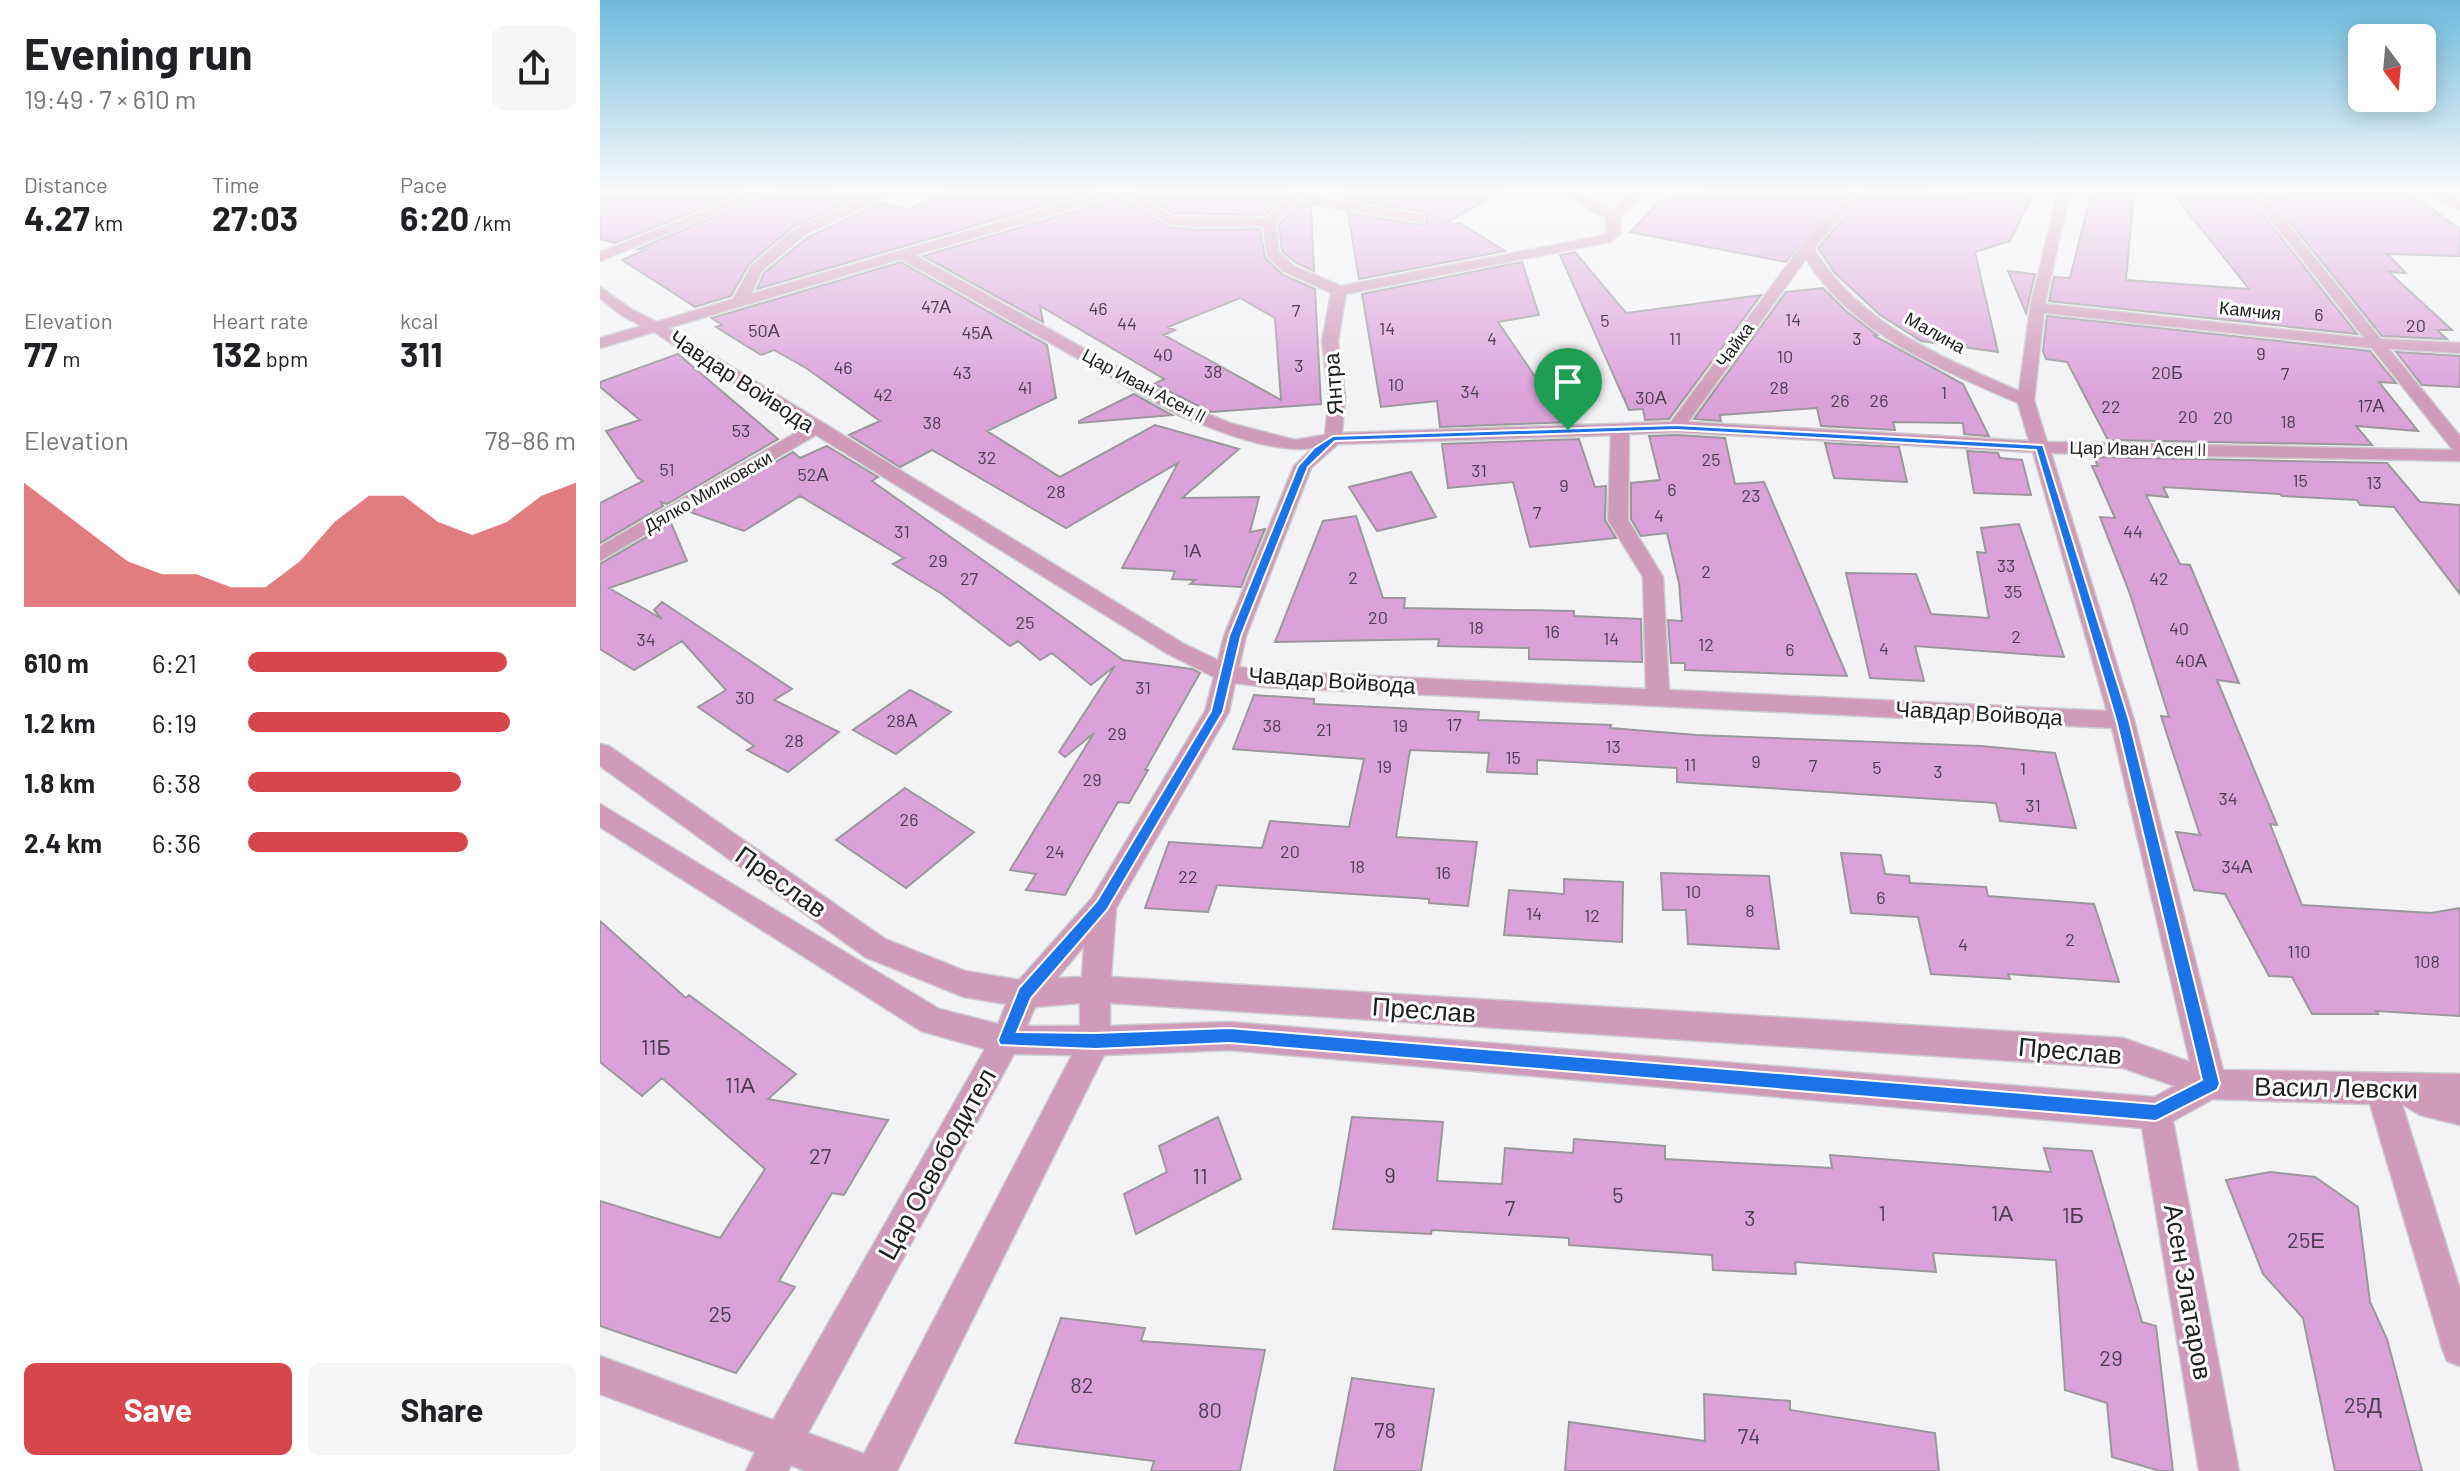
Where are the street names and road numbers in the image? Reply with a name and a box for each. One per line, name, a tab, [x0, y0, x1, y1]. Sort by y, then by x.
street label: Камчия	[2218, 296, 2282, 324]
street label: Малина	[1901, 307, 1970, 358]
street label: Чайка	[1710, 317, 1758, 371]
street label: Чавдар Войвода	[665, 324, 821, 438]
street label: Цар Иван Асен II	[1079, 343, 1210, 427]
street label: Янтра	[1317, 351, 1348, 416]
street label: Цар Иван Асен II	[2069, 436, 2207, 460]
street label: Дялко Милковски	[640, 446, 775, 537]
street label: Чавдар Войвода	[1248, 660, 1417, 699]
street label: Чавдар Войвода	[1895, 695, 2064, 730]
street label: Преслав	[730, 838, 833, 923]
street label: Преслав	[1371, 989, 1477, 1028]
street label: Преслав	[2017, 1030, 2123, 1069]
street label: Цар Освободител	[870, 1062, 1001, 1264]
street label: Васил Левски	[2254, 1070, 2418, 1103]
street label: Асен Златаров	[2159, 1201, 2220, 1382]

